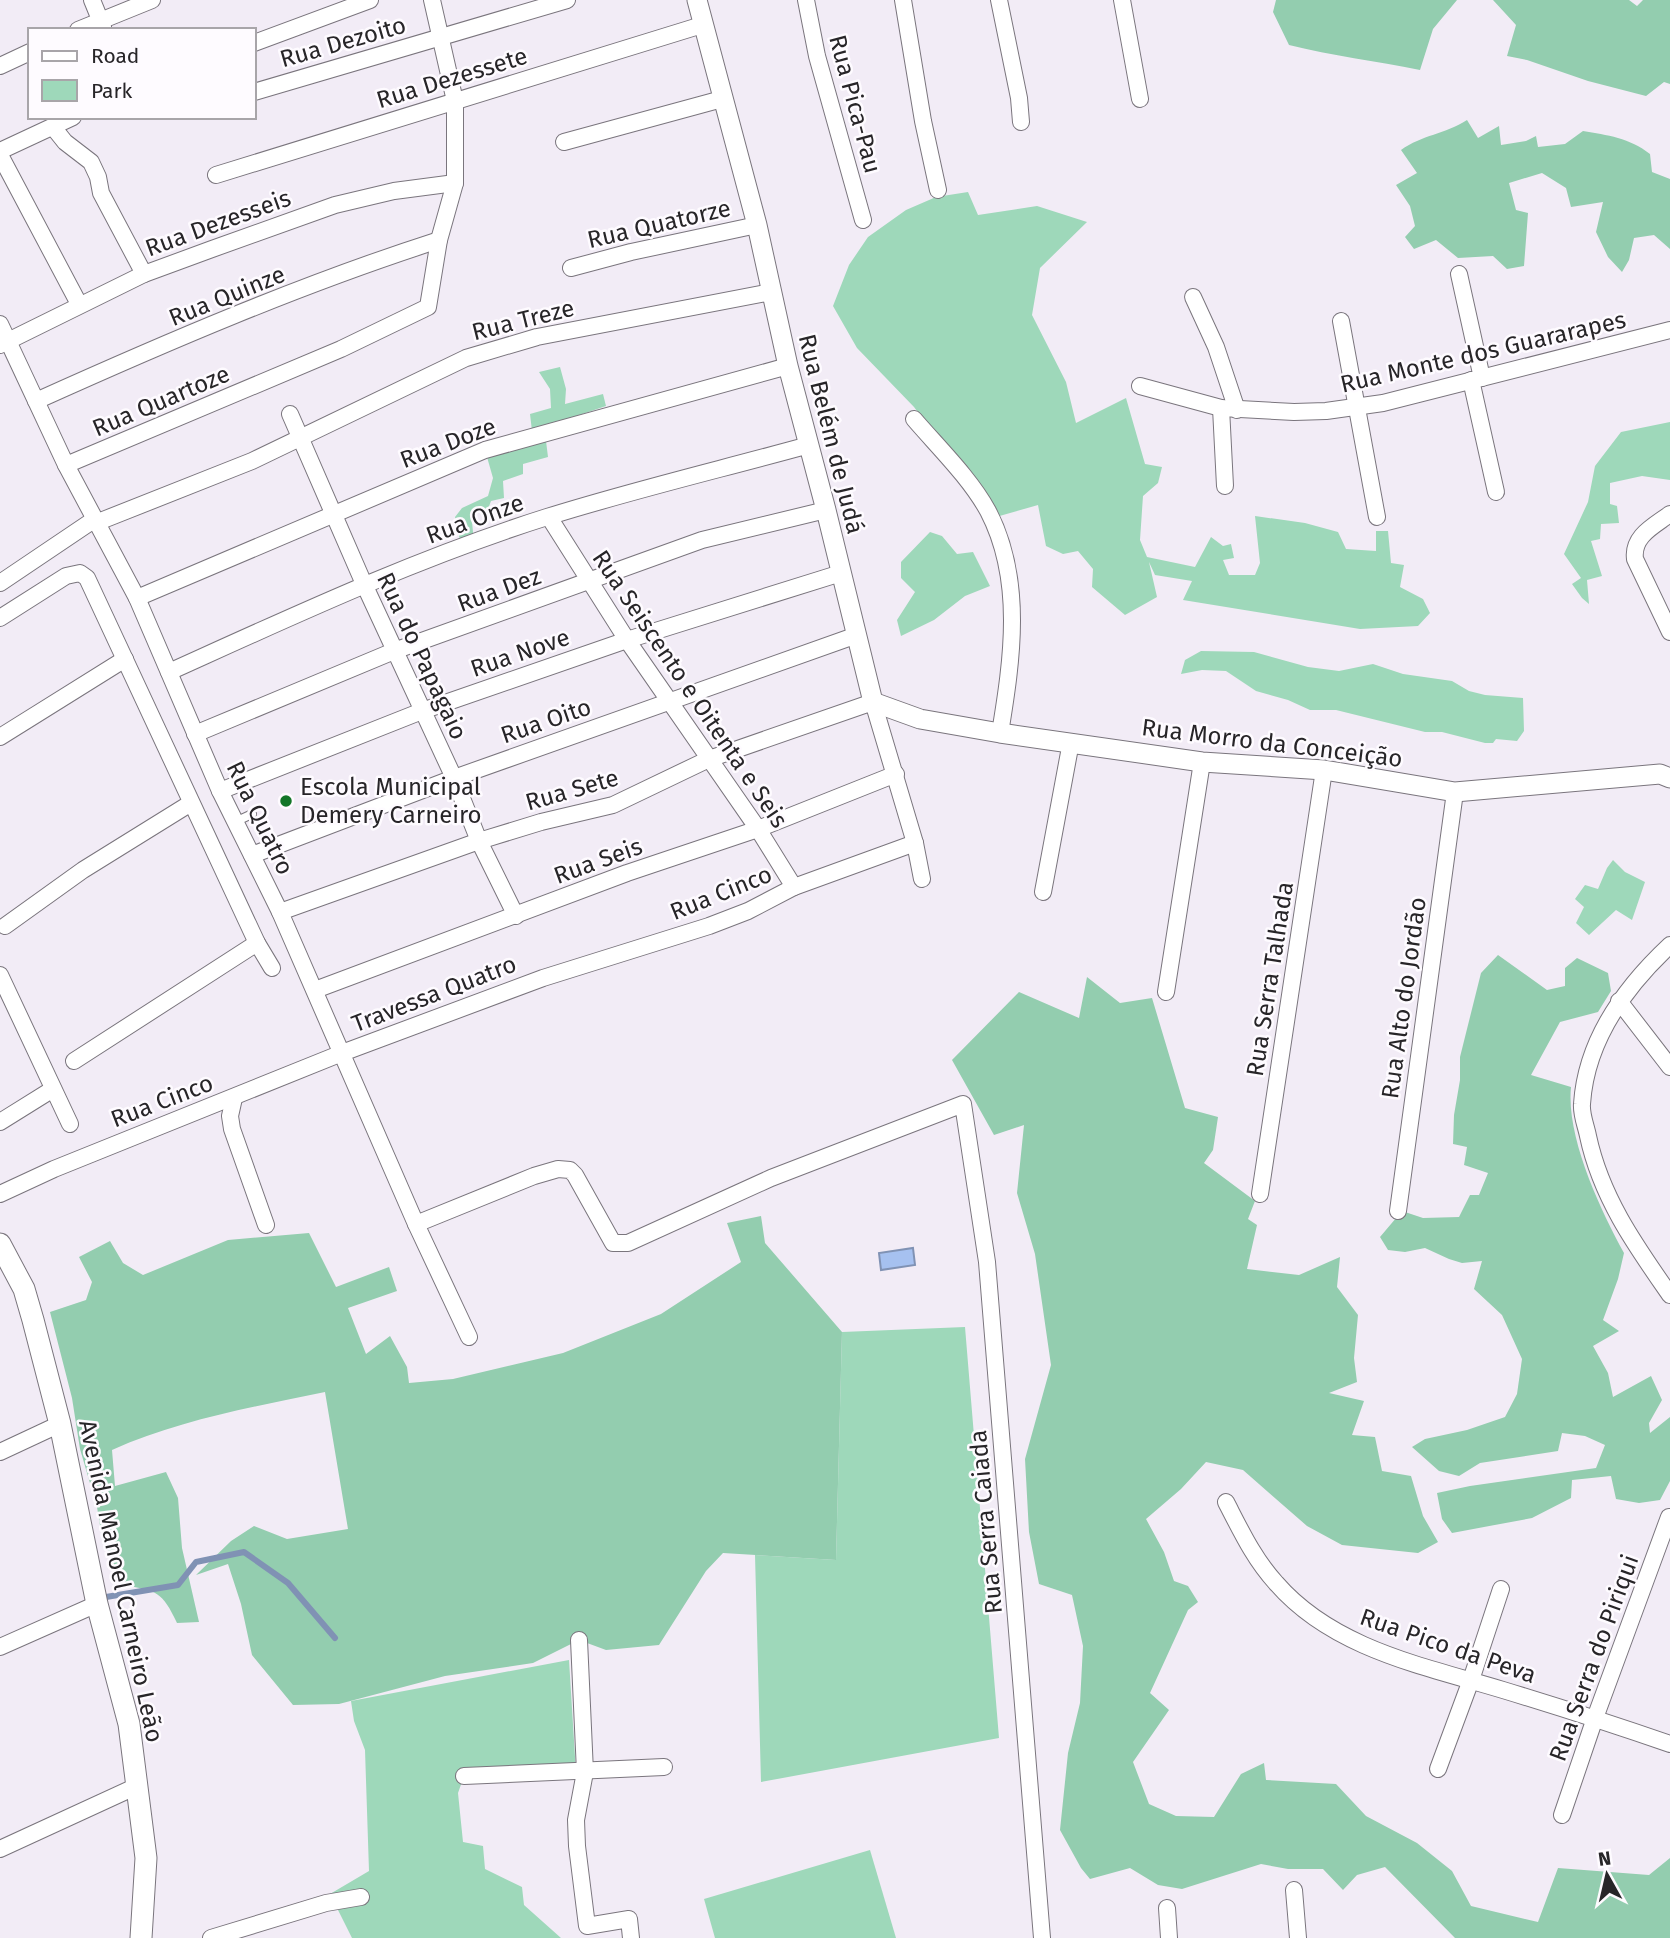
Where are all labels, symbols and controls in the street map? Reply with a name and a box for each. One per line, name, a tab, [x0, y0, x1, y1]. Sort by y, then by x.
street label: Rua Dezoito	[277, 11, 409, 73]
legend	[28, 28, 256, 119]
street label: Rua Pica-Pau	[823, 32, 887, 176]
street label: Rua Dezessete	[373, 42, 531, 114]
text: Road	[91, 43, 139, 69]
text: Park	[91, 78, 133, 104]
street label: Rua Dezesseis	[141, 184, 295, 262]
street label: Rua Quatorze	[585, 194, 733, 254]
street label: Rua Quinze	[165, 260, 289, 332]
street label: Rua Treze	[469, 294, 577, 346]
street label: Rua Monte dos Guararapes	[1338, 306, 1628, 398]
street label: Rua Belém de Judá	[793, 331, 869, 537]
street label: Rua Quartoze	[88, 360, 234, 442]
street label: Rua Doze	[396, 412, 500, 474]
street label: Rua Onze	[422, 488, 528, 550]
street label: Rua Seiscento e Oitenta e Seis	[587, 545, 793, 833]
street label: Rua Dez	[453, 562, 545, 618]
street label: Rua do Papagaio	[371, 568, 473, 744]
street label: Rua Nove	[467, 623, 573, 683]
street label: Rua Oito	[497, 693, 595, 749]
street label: Rua Morro da Conceição	[1140, 713, 1404, 773]
street label: Rua Quatro	[221, 757, 299, 879]
street label: Rua Sete	[522, 763, 622, 817]
place label: Escola Municipal Demery Carneiro	[300, 773, 482, 829]
marker: Escola Municipal Demery Carneiro	[278, 793, 294, 809]
street label: Rua Seis	[550, 832, 646, 890]
street label: Rua Cinco	[666, 860, 776, 926]
street label: Rua Serra Talhada	[1241, 880, 1299, 1078]
street label: Rua Alto do Jordão	[1376, 895, 1432, 1101]
street label: Travessa Quatro	[348, 950, 520, 1038]
street label: Rua Cinco	[107, 1069, 217, 1133]
street label: Avenida Manoel Carneiro Leão	[73, 1417, 169, 1745]
street label: Rua Serra Caiada	[964, 1429, 1008, 1615]
street label: Rua Serra do Piriqui	[1544, 1551, 1644, 1765]
street label: Rua Pico da Peva	[1356, 1603, 1540, 1689]
north arrow	[1572, 1840, 1642, 1910]
text: N	[1597, 1846, 1613, 1871]

